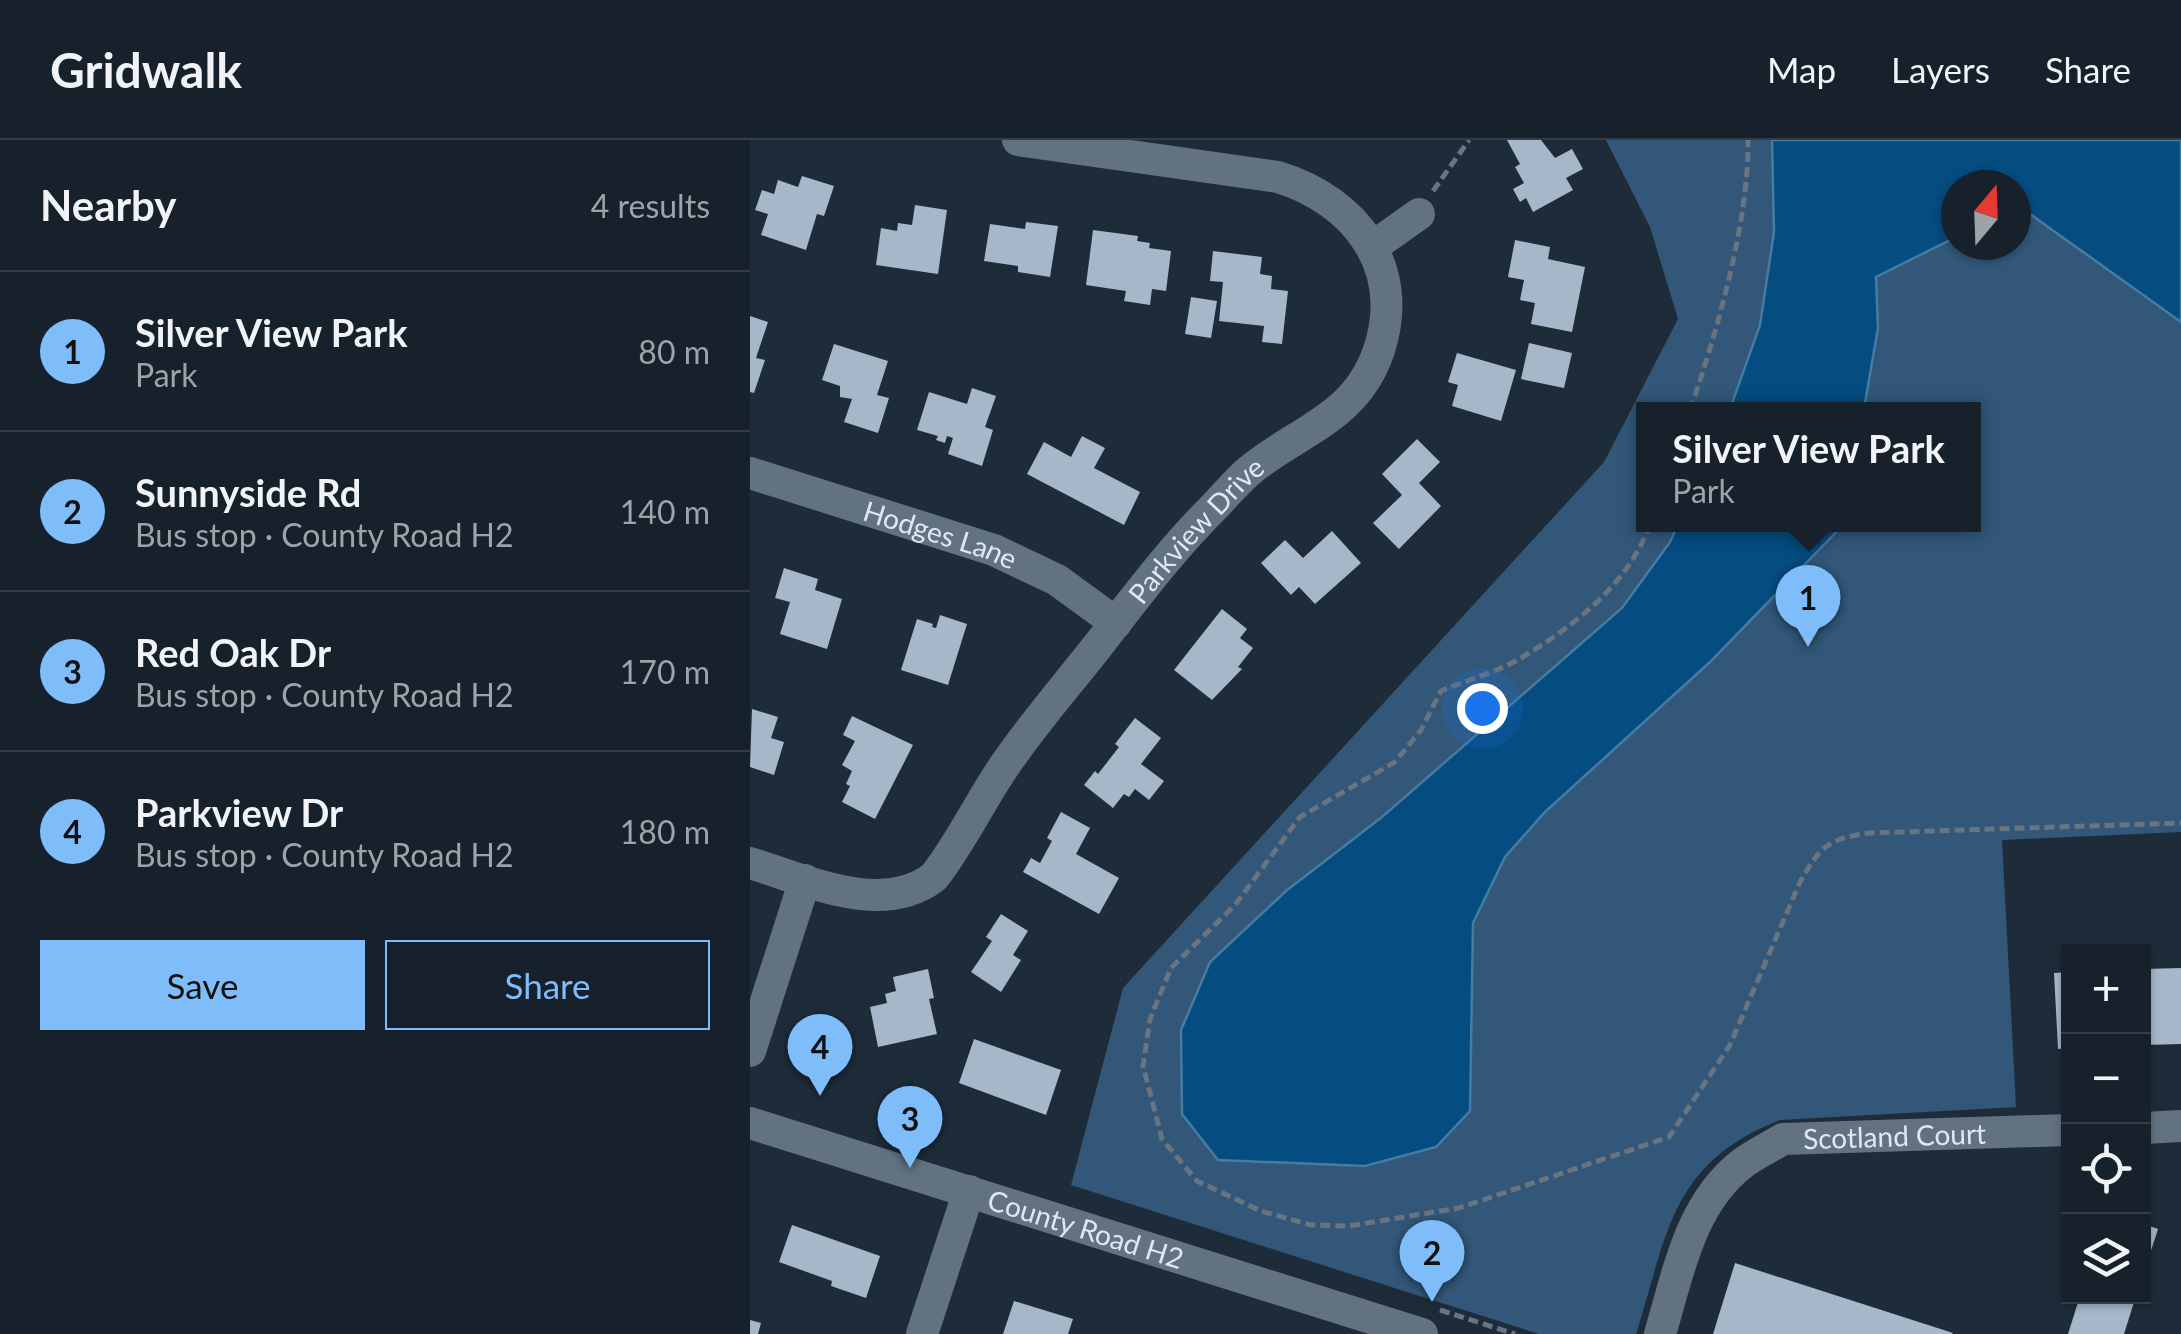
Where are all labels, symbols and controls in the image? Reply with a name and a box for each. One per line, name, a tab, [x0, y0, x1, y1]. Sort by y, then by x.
text: Gridwalk	[50, 41, 242, 98]
text: Map	[1767, 48, 1836, 90]
text: Layers	[1891, 48, 1990, 90]
text: Share	[2045, 48, 2131, 90]
north arrow	[1941, 170, 2031, 260]
text: Nearby	[40, 180, 177, 230]
text: 4 results	[591, 186, 710, 225]
text: Silver View Park	[135, 309, 408, 355]
text: 1	[63, 332, 82, 371]
text: 80 m	[638, 332, 710, 371]
text: Park	[135, 355, 198, 394]
popup	[1636, 402, 1981, 532]
text: Silver View Park	[1672, 425, 1945, 471]
street label: Parkview Drive	[1121, 449, 1270, 610]
text: Sunnyside Rd	[135, 469, 361, 515]
text: Park	[1672, 471, 1735, 510]
text: 2	[63, 492, 82, 531]
text: 140 m	[620, 492, 710, 531]
street label: Hodges Lane	[859, 493, 1023, 576]
text: Bus stop · County Road H2	[135, 515, 513, 554]
pin: 1	[1776, 564, 1840, 647]
text: Red Oak Dr	[135, 629, 331, 675]
text: 3	[63, 652, 82, 691]
text: 170 m	[620, 652, 710, 691]
text: Bus stop · County Road H2	[135, 675, 513, 714]
your location	[1457, 683, 1508, 734]
text: Parkview Dr	[135, 789, 343, 835]
text: 4	[63, 812, 82, 851]
text: 180 m	[620, 812, 710, 851]
text: Bus stop · County Road H2	[135, 835, 513, 874]
button: Save	[40, 940, 365, 1030]
button: Share	[385, 940, 710, 1030]
map controls	[2061, 944, 2151, 1304]
button: +	[2061, 944, 2151, 1034]
pin: 4	[788, 1014, 852, 1096]
button: −	[2061, 1034, 2151, 1124]
pin: 3	[878, 1086, 942, 1168]
street label: Scotland Court	[1803, 1116, 1987, 1155]
button: locate	[2061, 1124, 2151, 1214]
street label: County Road H2	[984, 1182, 1188, 1275]
button: layers	[2061, 1214, 2151, 1304]
pin: 2	[1400, 1220, 1464, 1302]

